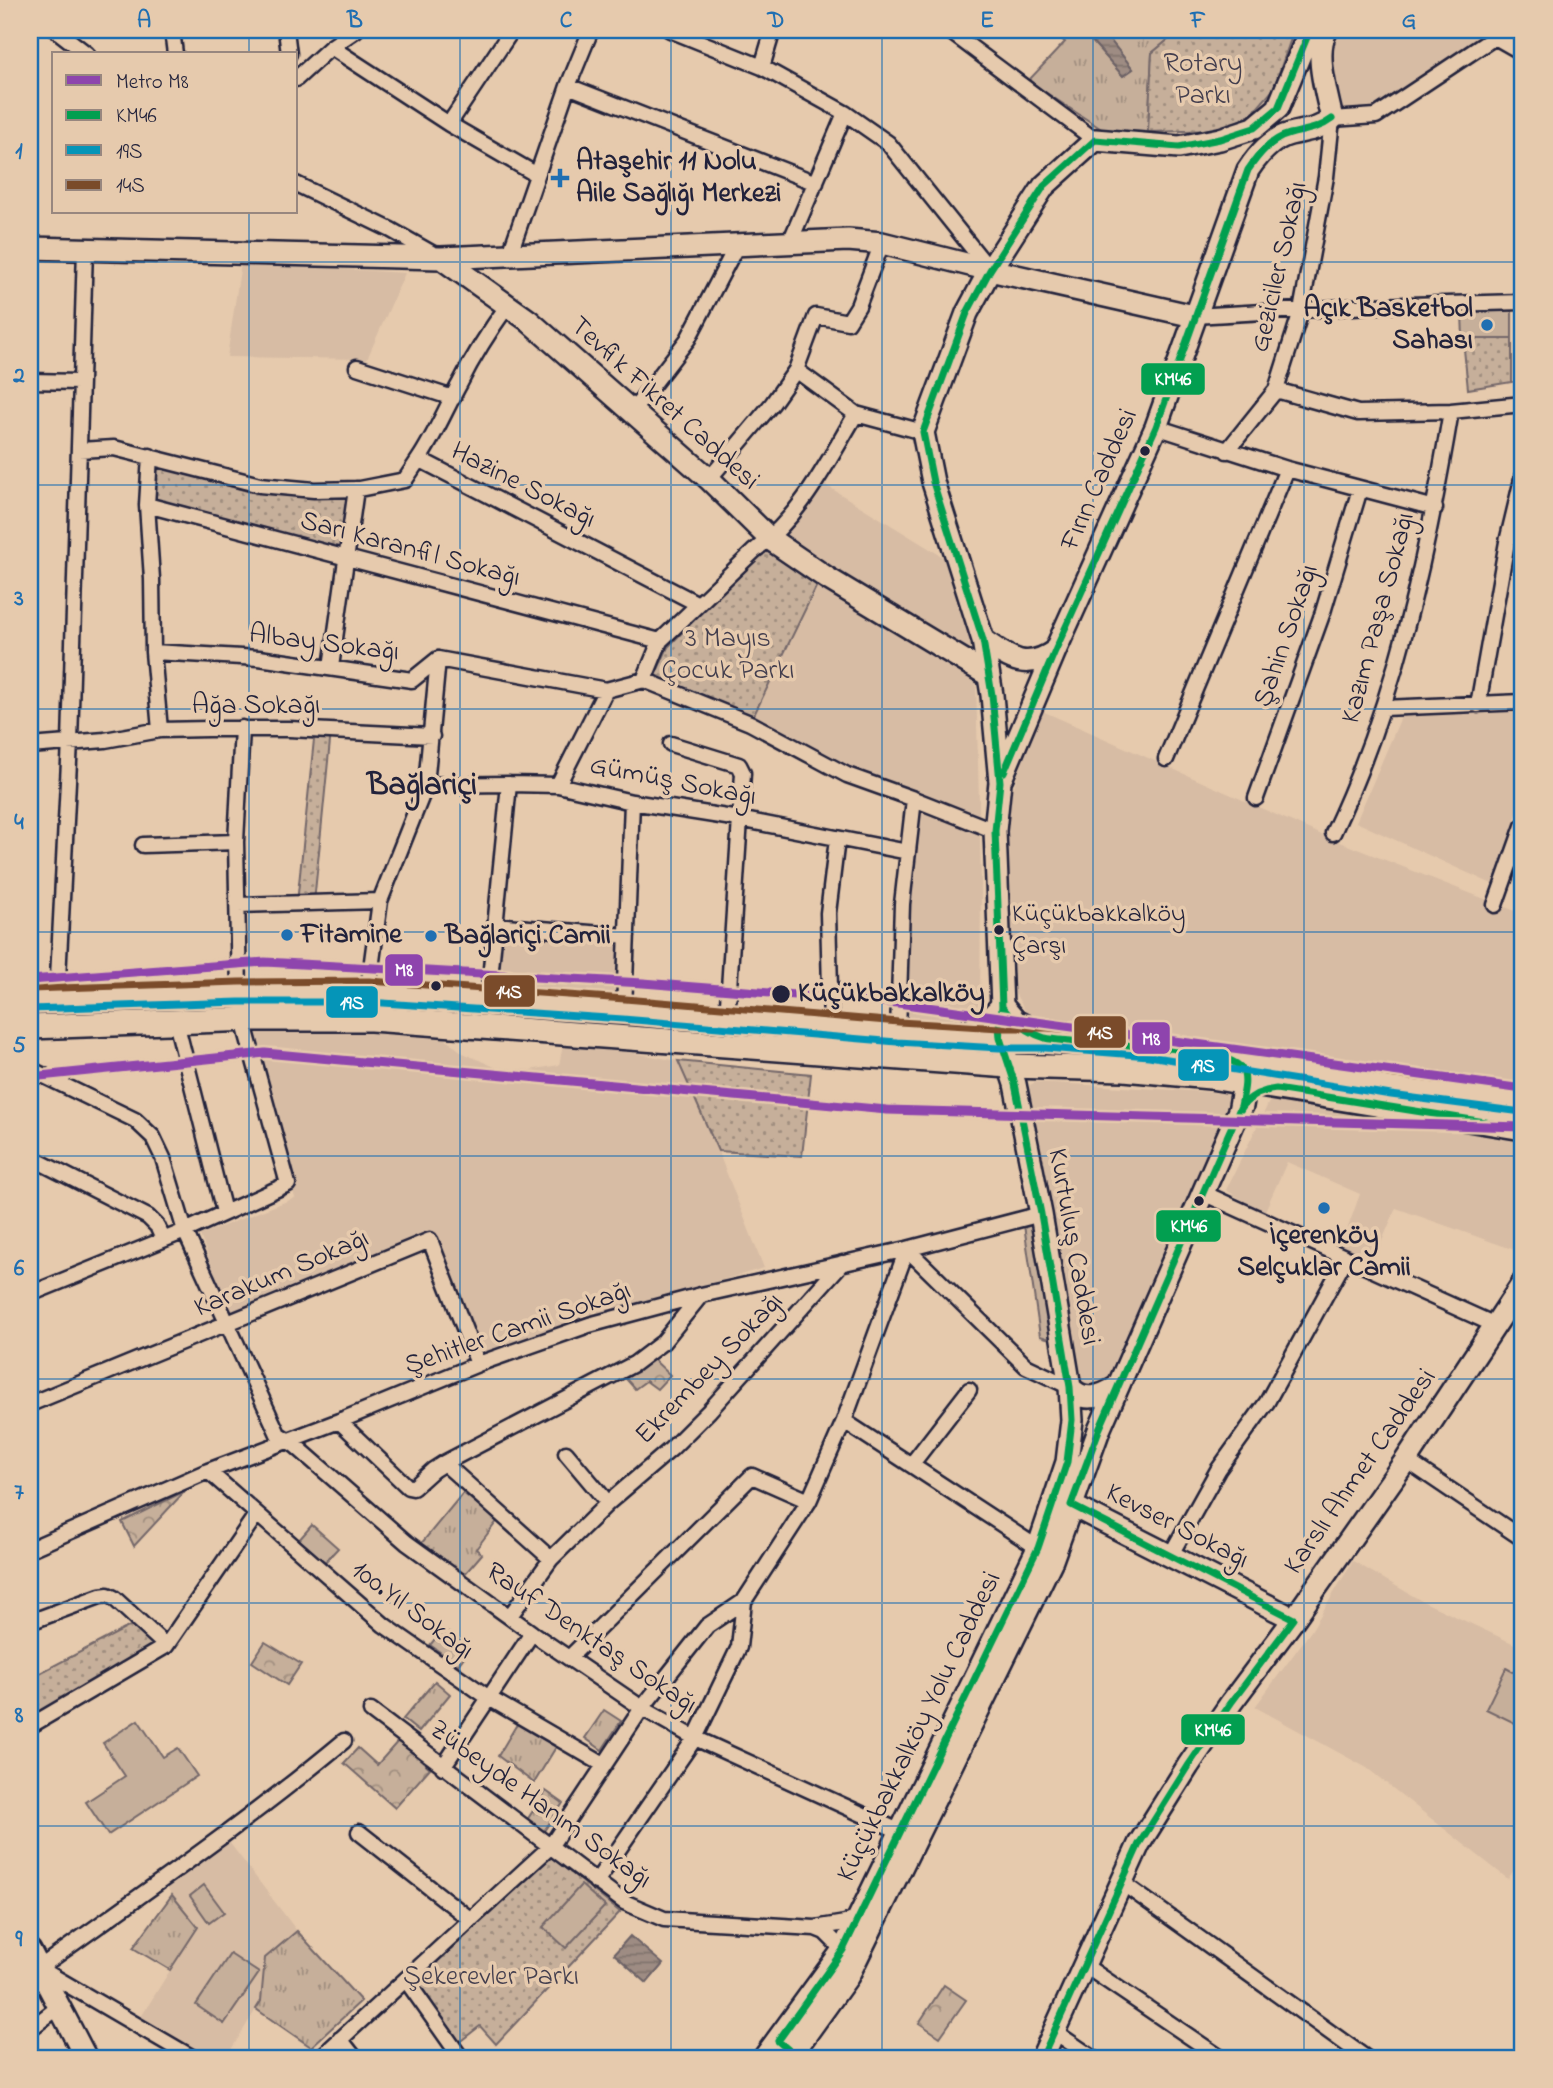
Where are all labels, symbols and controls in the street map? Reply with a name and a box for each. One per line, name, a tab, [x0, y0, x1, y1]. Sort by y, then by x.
text: A	[137, 5, 151, 38]
text: B	[346, 5, 363, 38]
text: C	[560, 5, 573, 38]
text: D	[767, 5, 784, 38]
text: E	[980, 5, 994, 38]
text: F	[1190, 5, 1206, 38]
text: G	[1402, 5, 1416, 38]
park label: Rotary Parkı	[1164, 44, 1242, 117]
legend	[52, 52, 298, 214]
text: Metro M8	[116, 68, 189, 98]
text: KM46	[116, 102, 157, 132]
text: 1	[15, 136, 23, 169]
text: 19S	[116, 138, 142, 168]
place label: Ataşehir 11 Nolu Aile Sağlığı Merkezi	[576, 142, 781, 216]
marker: Ataşehir 11 Nolu Aile Sağlığı Merkezi	[550, 168, 570, 188]
text: 14S	[116, 172, 145, 202]
street label: Geziciler Sokağı	[1240, 178, 1320, 356]
place label: Açık Basketbol Sahası	[1303, 289, 1473, 362]
street label: Tevfik Fikret Caddesi	[560, 307, 768, 501]
marker: Açık Basketbol Sahası	[1479, 317, 1495, 333]
text: 2	[12, 360, 25, 393]
line badge: KM46	[1140, 362, 1206, 396]
text: KM46	[1155, 367, 1192, 394]
street label: Fırın Caddesi	[1050, 402, 1150, 558]
street label: Hazine Sokağı	[443, 432, 603, 540]
unlabelled marker	[1138, 444, 1152, 458]
street label: Sarı Karanfil Sokağı	[295, 501, 525, 599]
street label: Kazım Paşa Sokağı	[1331, 508, 1427, 728]
street label: Şahin Sokağı	[1243, 559, 1331, 713]
text: 3	[13, 583, 24, 616]
street label: Albay Sokağı	[246, 614, 402, 674]
park label: 3 Mayıs Çocuk Parkı	[661, 619, 795, 692]
street label: Ağa Sokağı	[192, 686, 320, 727]
street label: Gümüş Sokağı	[586, 746, 760, 818]
district label: Bağlariçi	[365, 763, 477, 811]
text: 4	[14, 807, 24, 840]
place label: Küçükbakkalköy Çarşı	[1012, 896, 1185, 966]
place label: Fitamine	[299, 915, 403, 956]
place label: Bağlariçi Camii	[443, 916, 611, 958]
marker: Küçükbakkalköy Çarşı	[992, 923, 1006, 937]
marker: Fitamine	[279, 927, 295, 943]
marker: Bağlariçi Camii	[423, 928, 439, 944]
line badge: M8	[384, 953, 424, 987]
text: M8	[395, 958, 413, 985]
line badge: 14S	[483, 974, 536, 1008]
place label: Küçükbakkalköy	[798, 974, 985, 1015]
unlabelled marker	[429, 979, 443, 993]
text: 14S	[496, 980, 522, 1007]
marker: Küçükbakkalköy	[770, 983, 792, 1005]
line badge: 19S	[325, 985, 379, 1019]
text: 19S	[340, 991, 364, 1018]
line badge: 14S	[1073, 1015, 1127, 1049]
text: 14S	[1087, 1021, 1113, 1048]
line badge: M8	[1131, 1021, 1171, 1055]
text: M8	[1142, 1027, 1160, 1054]
text: 5	[12, 1030, 26, 1063]
line badge: 19S	[1177, 1048, 1230, 1082]
text: 19S	[1191, 1054, 1215, 1081]
street label: Kurtuluş Caddesi	[1036, 1145, 1110, 1349]
unlabelled marker	[1192, 1194, 1206, 1208]
marker: İçerenköy Selçuklar Camii	[1316, 1200, 1332, 1216]
line badge: KM46	[1155, 1209, 1222, 1243]
text: KM46	[1171, 1214, 1208, 1241]
place label: İçerenköy Selçuklar Camii	[1237, 1216, 1411, 1289]
street label: Karakum Sokağı	[188, 1219, 376, 1329]
text: 6	[14, 1253, 25, 1286]
street label: Şehitler Camii Sokağı	[399, 1271, 637, 1387]
street label: Ekrembey Sokağı	[626, 1283, 794, 1455]
street label: Karslı Ahmet Caddesi	[1274, 1361, 1448, 1583]
street label: Kevser Sokağı	[1098, 1473, 1256, 1581]
text: 7	[14, 1477, 24, 1510]
street label: 100.Yıl Sokağı	[342, 1551, 482, 1671]
street label: Rauf Denktaş Sokağı	[477, 1553, 705, 1725]
street label: Küçükbakkalköy Yolu Caddesi	[827, 1565, 1013, 1889]
text: 8	[14, 1700, 24, 1733]
street label: Zübeyde Hanım Sokağı	[420, 1710, 660, 1900]
line badge: KM46	[1180, 1713, 1246, 1746]
text: KM46	[1195, 1718, 1232, 1745]
text: 9	[15, 1924, 24, 1957]
park label: Şekerevler Parkı	[403, 1957, 579, 1998]

